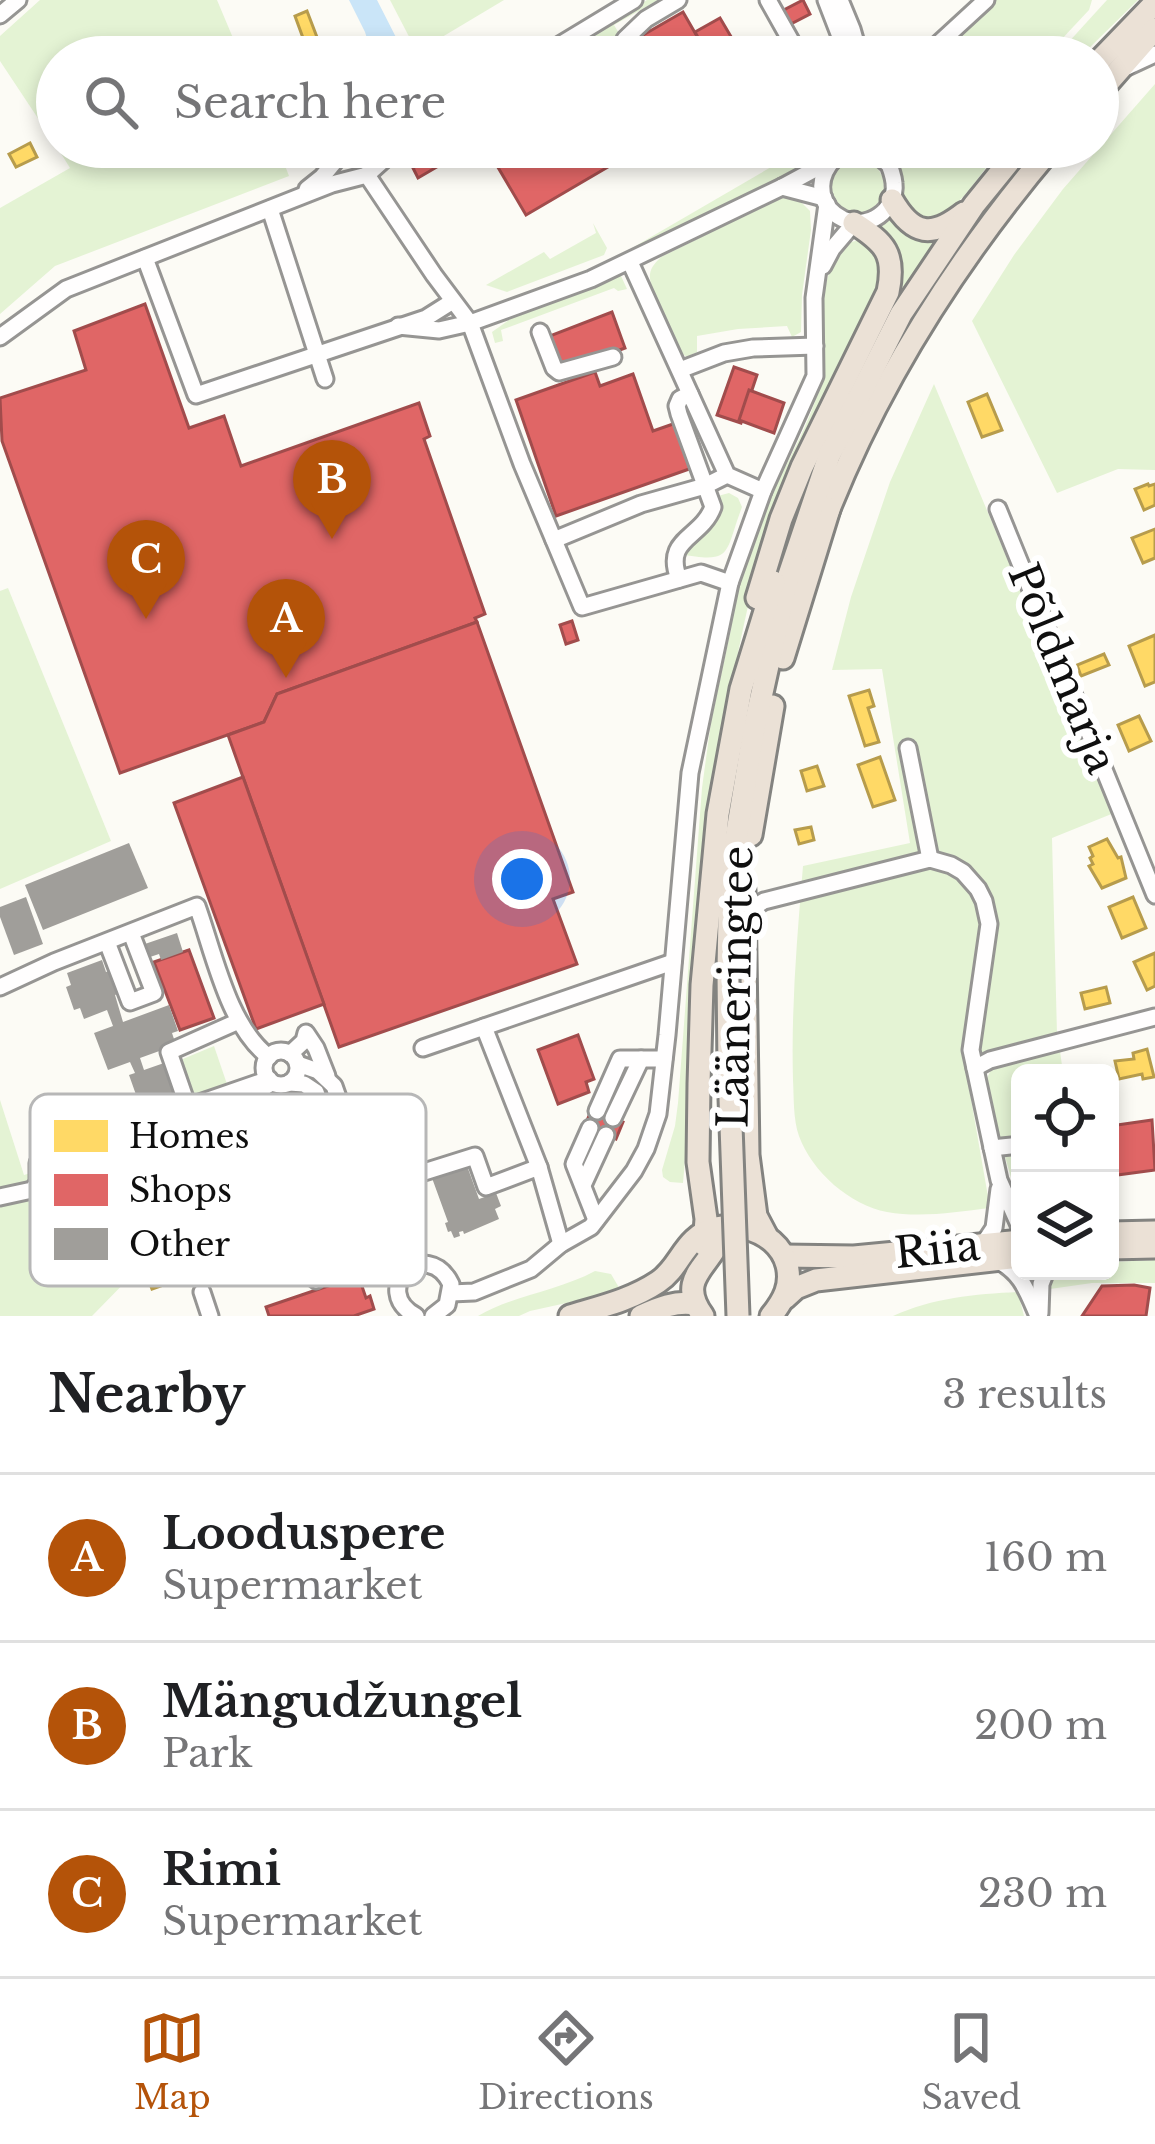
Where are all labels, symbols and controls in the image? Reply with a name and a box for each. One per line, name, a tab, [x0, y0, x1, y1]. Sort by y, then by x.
search box	[36, 36, 1119, 168]
icon: search	[78, 69, 144, 135]
text: Search here	[174, 74, 446, 130]
pin: B	[293, 440, 371, 539]
pin: C	[107, 520, 185, 619]
street label: Põldmarja	[997, 556, 1129, 781]
pin: A	[247, 579, 325, 678]
street label: Lääneringtee	[707, 845, 763, 1129]
your location	[492, 849, 552, 909]
map controls	[1011, 1064, 1119, 1280]
button: locate	[1011, 1064, 1119, 1172]
legend	[30, 1094, 426, 1286]
text: Homes	[129, 1116, 250, 1157]
text: Shops	[129, 1170, 232, 1211]
button: layers	[1011, 1172, 1119, 1280]
street label: Riia	[892, 1219, 983, 1279]
text: Other	[129, 1224, 230, 1265]
text: Nearby	[48, 1363, 245, 1426]
text: 3 results	[942, 1370, 1107, 1419]
text: Looduspere	[162, 1505, 446, 1561]
text: A	[71, 1533, 103, 1582]
text: 160 m	[984, 1533, 1107, 1582]
text: Supermarket	[162, 1561, 422, 1610]
text: Mängudžungel	[162, 1673, 522, 1729]
text: B	[71, 1701, 103, 1750]
text: 200 m	[974, 1701, 1107, 1750]
text: Park	[162, 1729, 253, 1778]
text: Rimi	[162, 1841, 281, 1897]
text: C	[71, 1869, 103, 1918]
text: 230 m	[978, 1869, 1107, 1918]
text: Supermarket	[162, 1897, 422, 1946]
tab: Map	[134, 2005, 211, 2118]
tab: Directions	[478, 2005, 654, 2118]
tab: Saved	[922, 2005, 1021, 2118]

